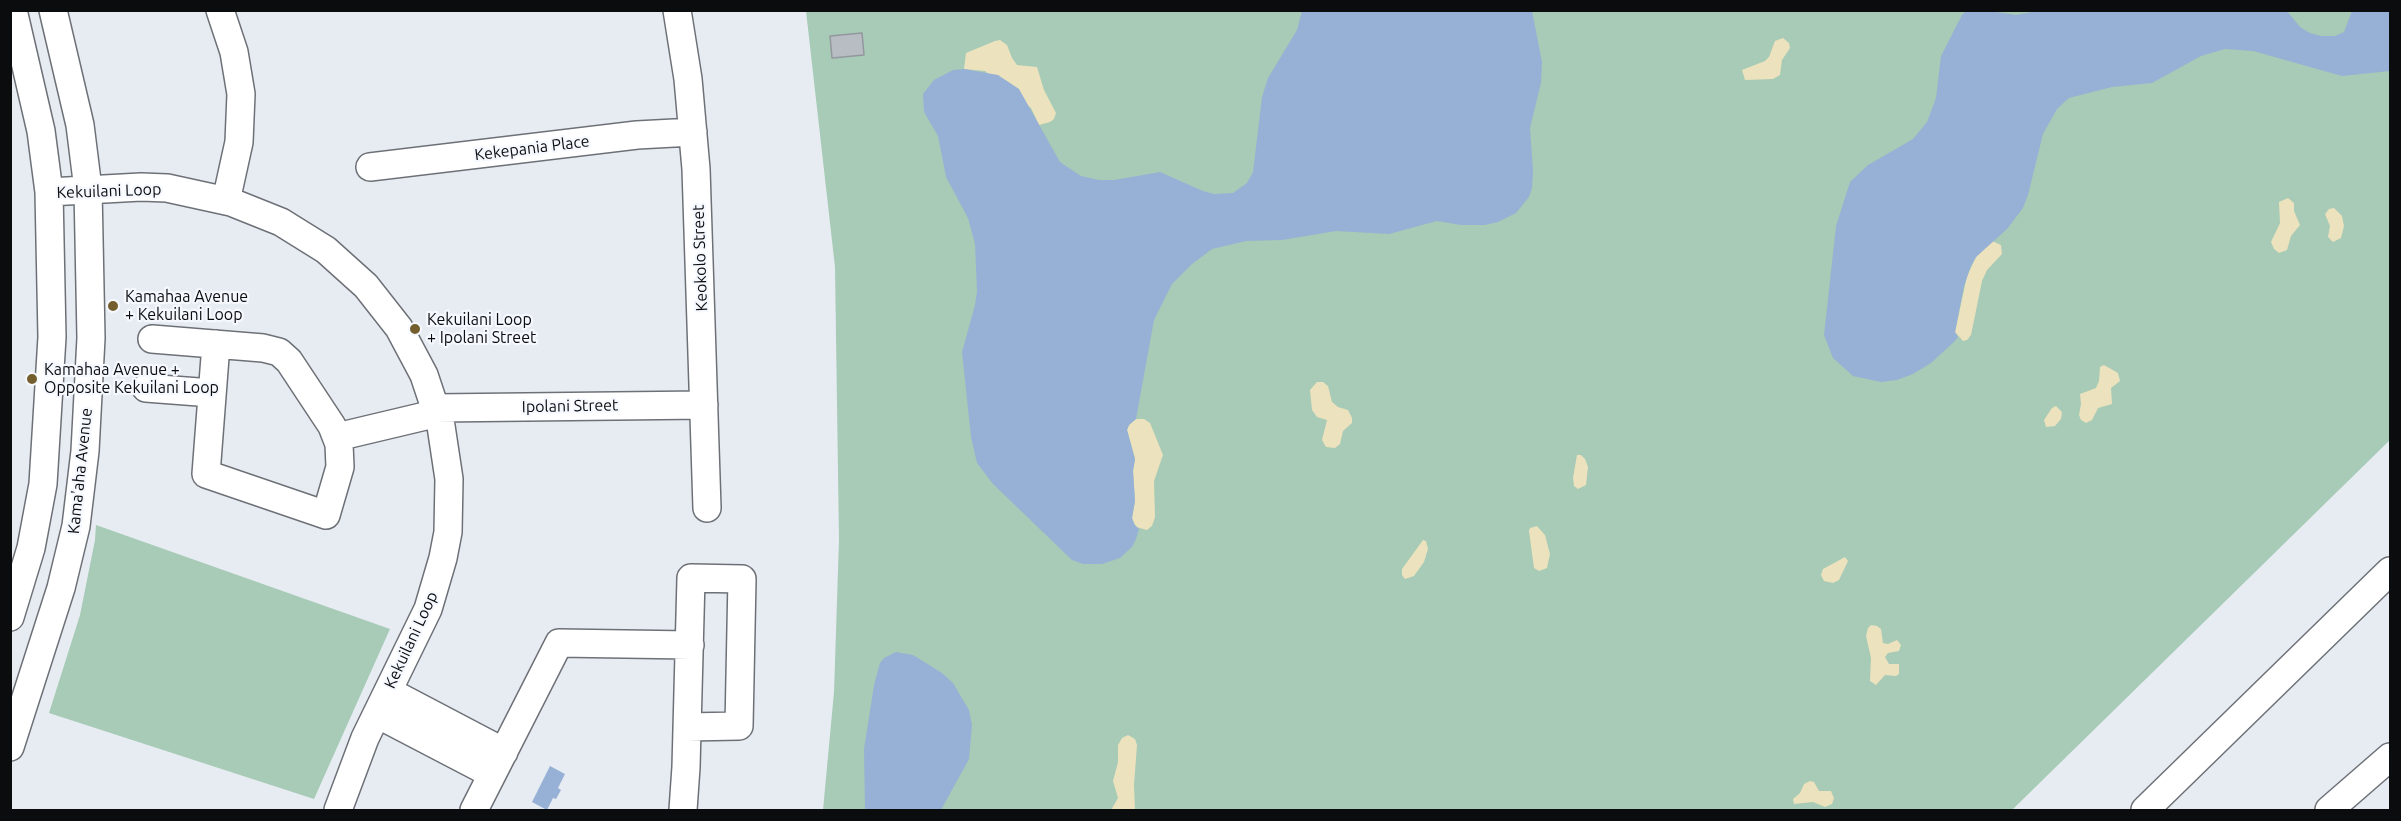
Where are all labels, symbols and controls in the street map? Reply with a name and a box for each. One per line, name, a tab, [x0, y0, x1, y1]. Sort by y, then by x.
street label: Kekepania Place	[473, 131, 591, 165]
street label: Kekuilani Loop	[56, 180, 162, 202]
street label: Keokolo Street	[689, 204, 711, 312]
place label: Kamahaa Avenue + Kekuilani Loop	[125, 287, 248, 325]
marker: Kamahaa Avenue + Kekuilani Loop	[106, 299, 120, 313]
place label: Kekuilani Loop + Ipolani Street	[427, 310, 536, 348]
marker: Kekuilani Loop + Ipolani Street	[408, 322, 422, 336]
place label: Kamahaa Avenue + Opposite Kekuilani Loop	[44, 360, 219, 398]
marker: Kamahaa Avenue + Opposite Kekuilani Loop	[25, 372, 39, 386]
street label: Ipolani Street	[522, 396, 618, 416]
street label: Kama'aha Avenue	[64, 407, 96, 535]
street label: Kekuilani Loop	[380, 588, 442, 692]

